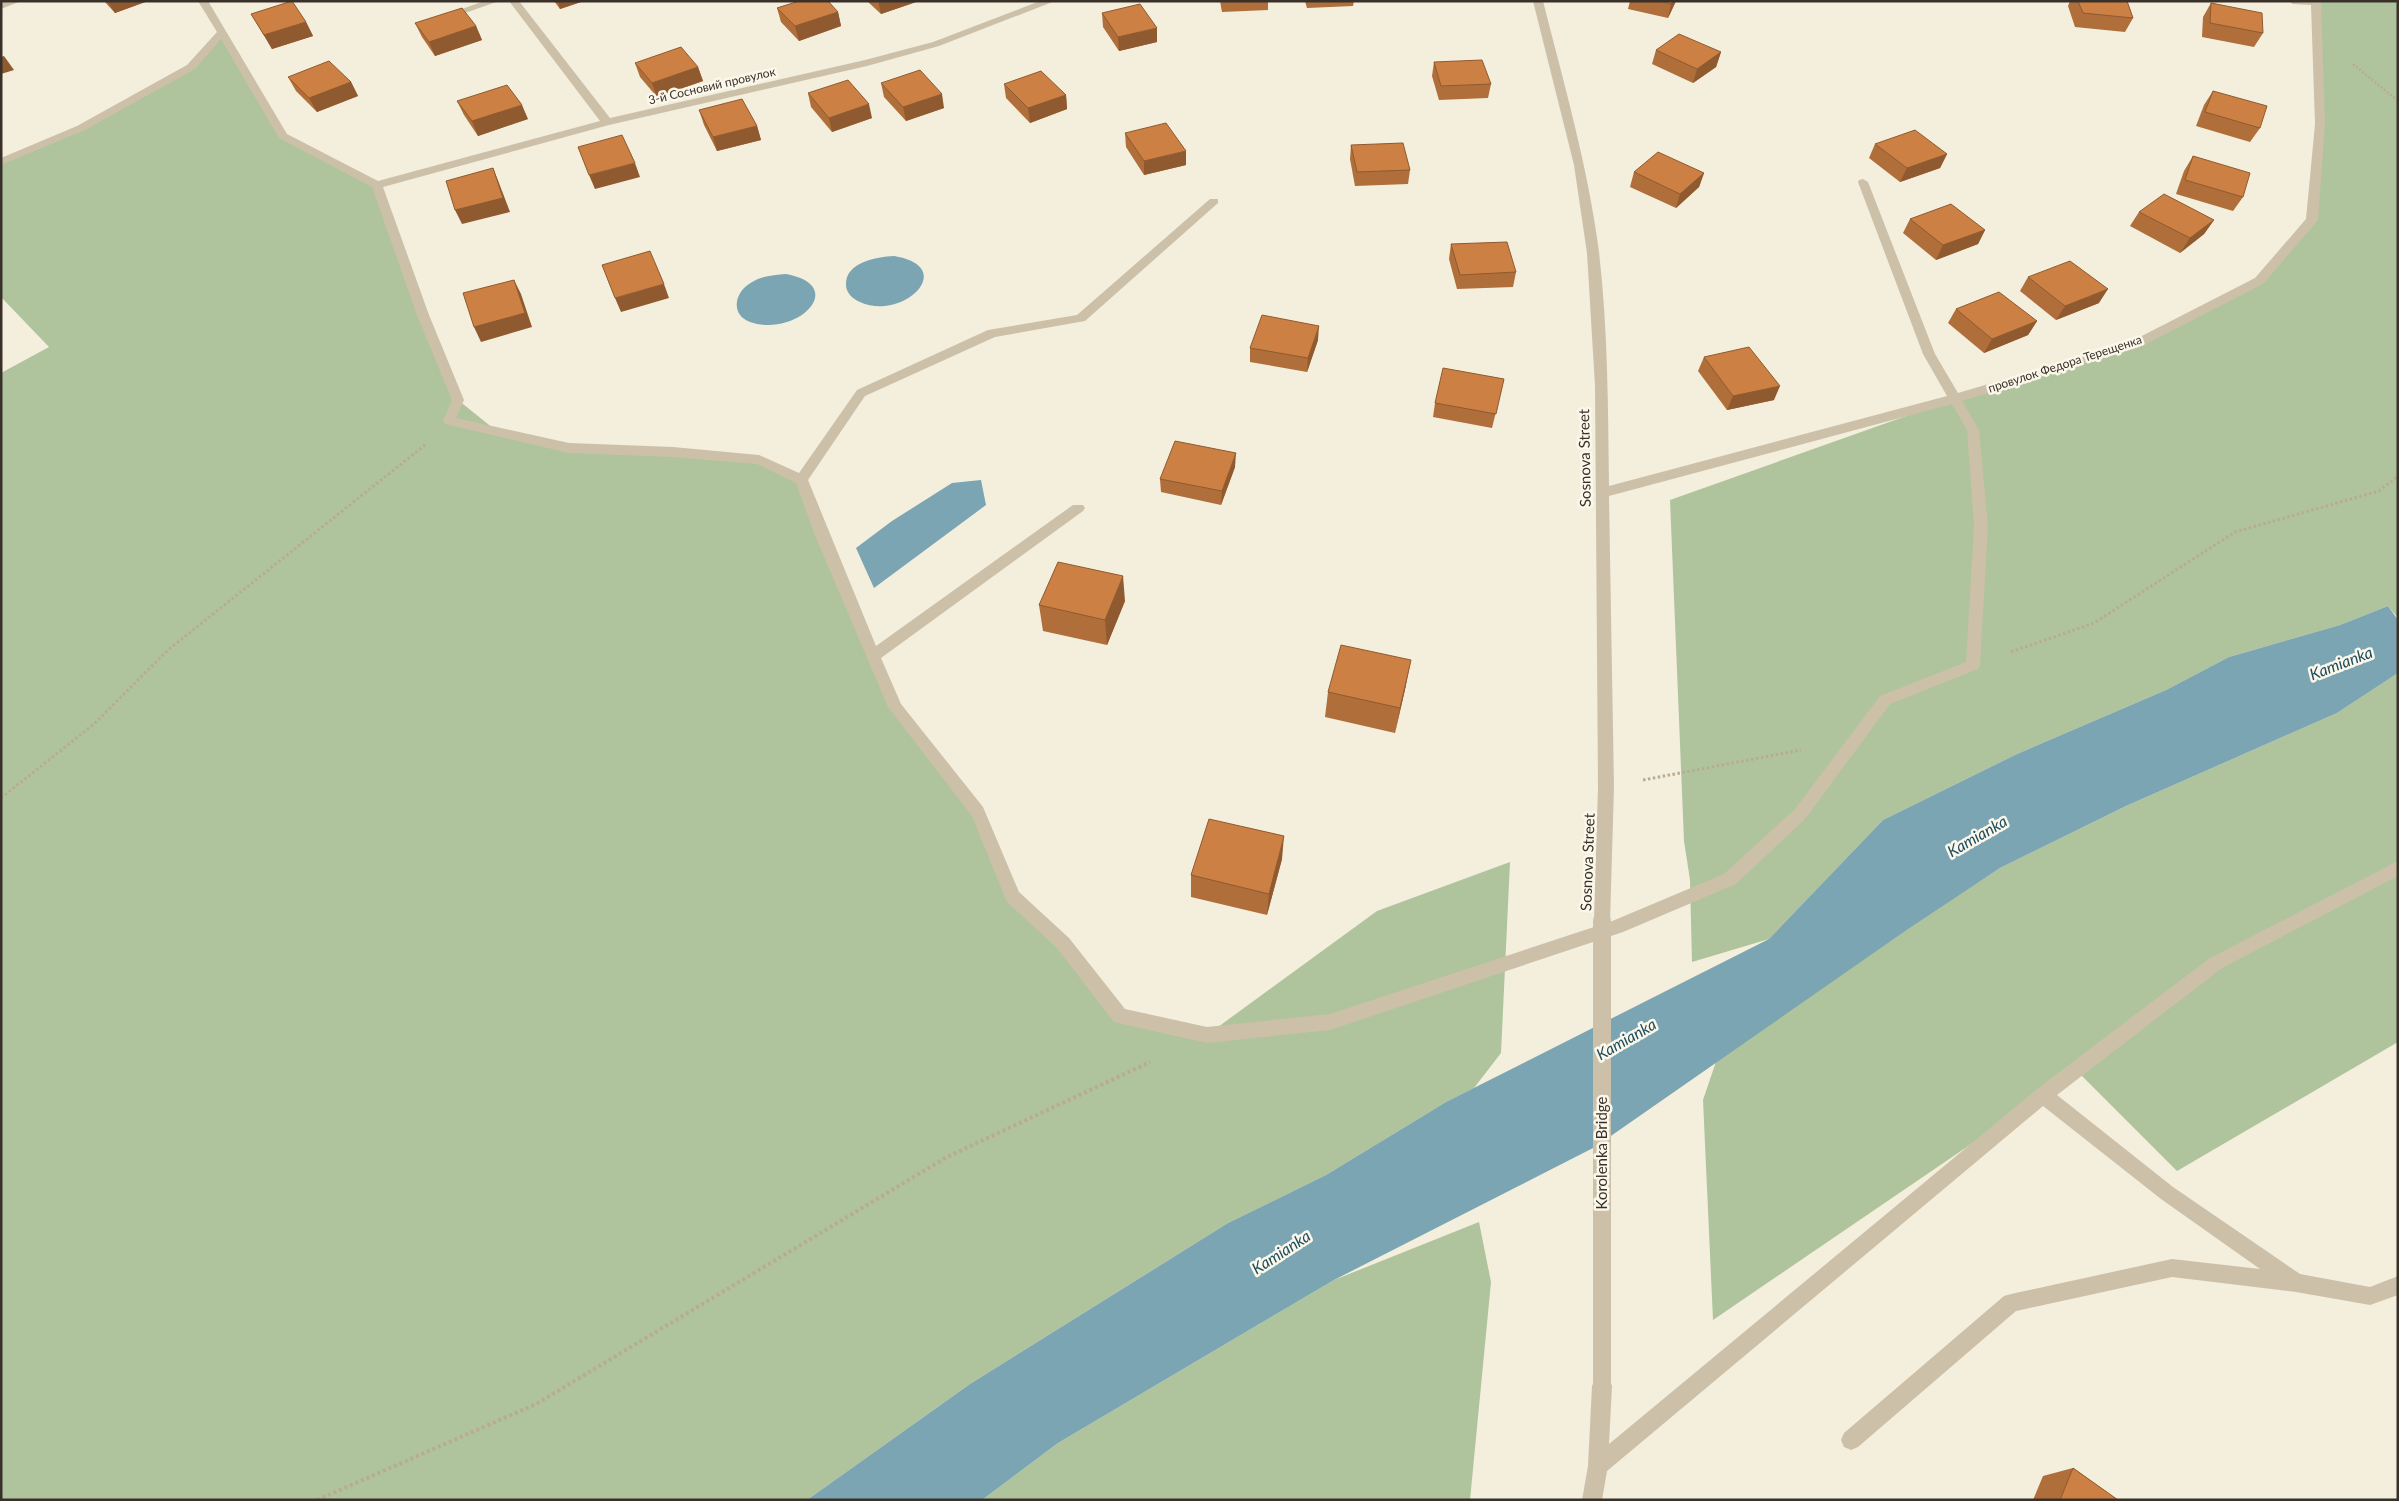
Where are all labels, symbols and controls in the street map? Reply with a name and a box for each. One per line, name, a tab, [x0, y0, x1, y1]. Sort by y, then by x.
street label: 3-й Сосновий провулок	[647, 63, 778, 107]
street label: провулок Федора Терещенка	[1986, 332, 2144, 396]
street label: Sosnova Street	[1574, 408, 1594, 507]
water label: Kamianka	[2307, 642, 2375, 683]
water label: Kamianka	[1943, 811, 2010, 860]
street label: Sosnova Street	[1576, 812, 1598, 911]
water label: Kamianka	[1592, 1014, 1659, 1063]
street label: Korolenka Bridge	[1592, 1096, 1610, 1209]
water label: Kamianka	[1248, 1226, 1314, 1278]

